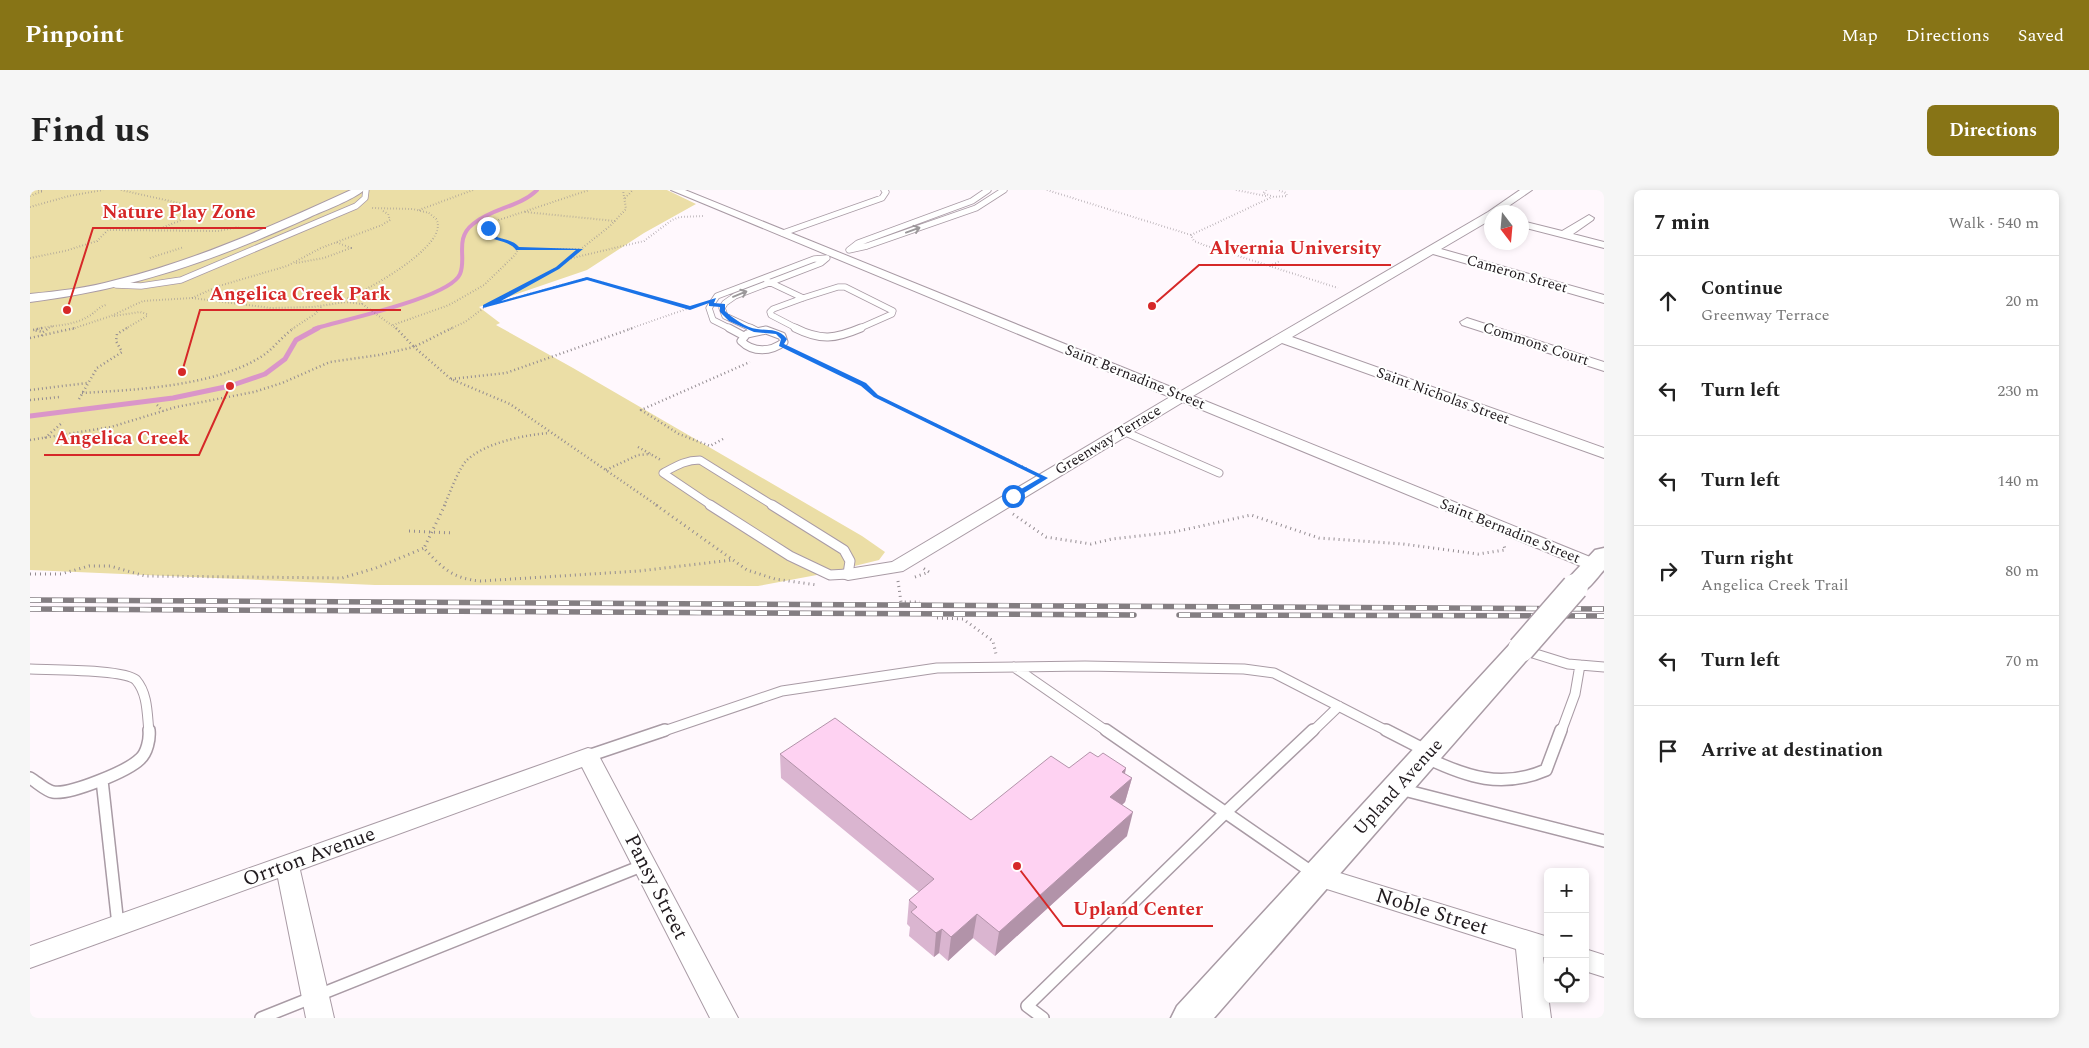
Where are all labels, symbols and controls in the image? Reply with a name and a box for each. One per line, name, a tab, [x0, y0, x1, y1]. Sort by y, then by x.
text: Pinpoint	[25, 17, 124, 53]
text: Map	[1842, 22, 1878, 49]
text: Directions	[1906, 22, 1990, 49]
text: Saved	[2018, 22, 2064, 49]
text: Find us	[30, 104, 150, 157]
button: Directions	[1927, 105, 2059, 156]
callout: Nature Play Zone	[93, 194, 266, 228]
text: Nature Play Zone	[102, 198, 256, 227]
north arrow	[1484, 205, 1529, 250]
text: 7 min	[1654, 207, 1710, 239]
text: Walk · 540 m	[1948, 211, 2039, 235]
route end	[477, 217, 500, 240]
one-way arrow	[905, 225, 921, 234]
callout: Alvernia University	[1199, 231, 1391, 265]
text: Alvernia University	[1209, 234, 1382, 263]
street label: Cameron Street	[1464, 249, 1570, 299]
text: Continue	[1701, 274, 1783, 303]
callout: Angelica Creek Park	[200, 276, 401, 310]
text: Angelica Creek Park	[209, 280, 391, 309]
icon: ahead	[1654, 287, 1682, 315]
one-way arrow	[732, 289, 747, 299]
text: 20 m	[2005, 289, 2039, 313]
text: Greenway Terrace	[1701, 303, 1830, 327]
street label: Commons Court	[1480, 316, 1592, 372]
street label: Saint Bernadine Street	[1061, 338, 1209, 416]
street label: Saint Nicholas Street	[1373, 361, 1513, 431]
text: Turn left	[1701, 376, 1780, 405]
icon: left	[1654, 377, 1682, 405]
text: 230 m	[1997, 379, 2039, 403]
street label: Greenway Terrace	[1050, 399, 1166, 481]
callout: Angelica Creek	[44, 421, 199, 455]
text: Angelica Creek	[55, 424, 190, 453]
text: Turn left	[1701, 466, 1780, 495]
icon: left	[1654, 467, 1682, 495]
text: 140 m	[1997, 469, 2039, 493]
route start	[1002, 485, 1025, 508]
street label: Saint Bernadine Street	[1436, 492, 1584, 570]
text: Turn right	[1701, 544, 1794, 573]
icon: right	[1654, 557, 1682, 585]
text: 80 m	[2005, 559, 2039, 583]
text: Angelica Creek Trail	[1701, 573, 1849, 597]
text: Turn left	[1701, 646, 1780, 675]
icon: left	[1654, 647, 1682, 675]
text: 70 m	[2005, 649, 2039, 673]
street label: Upland Avenue	[1347, 732, 1449, 842]
text: Arrive at destination	[1701, 736, 1883, 765]
icon: arrive	[1654, 737, 1682, 765]
street label: Orrton Avenue	[238, 818, 380, 896]
street label: Pansy Street	[616, 829, 696, 945]
map controls	[1544, 868, 1589, 1003]
button: +	[1544, 868, 1589, 913]
street label: Noble Street	[1372, 880, 1492, 944]
callout: Upland Center	[1063, 892, 1213, 926]
text: Upland Center	[1073, 895, 1204, 924]
button: −	[1544, 913, 1589, 958]
button: locate	[1544, 958, 1589, 1003]

